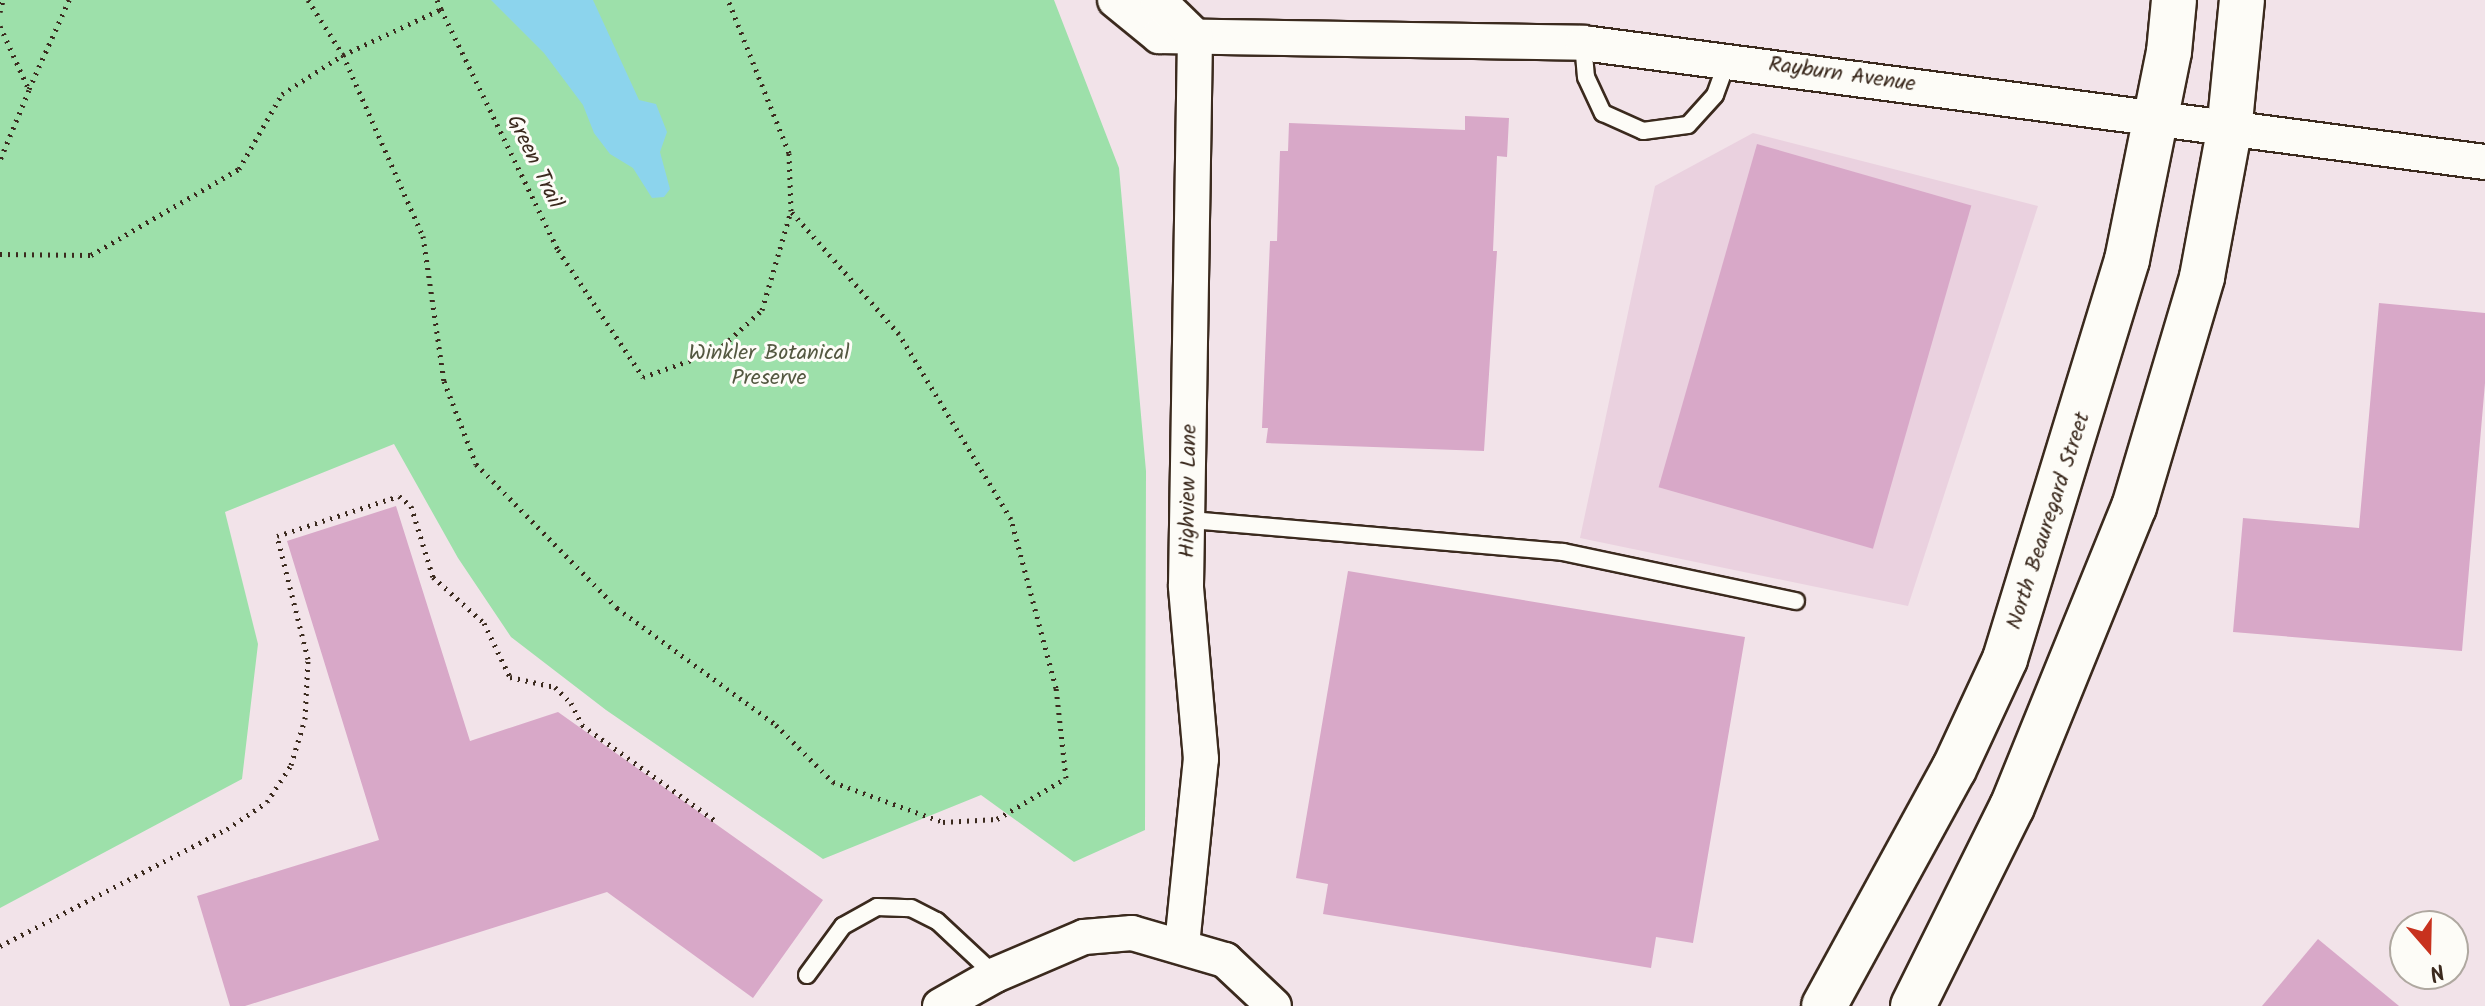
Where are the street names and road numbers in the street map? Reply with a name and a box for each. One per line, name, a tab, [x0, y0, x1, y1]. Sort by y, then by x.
street label: Rayburn Avenue	[1767, 52, 1917, 98]
street label: Green Trail	[500, 111, 568, 213]
street label: North Beauregard Street	[2001, 409, 2097, 633]
street label: Highview Lane	[1175, 424, 1203, 558]

